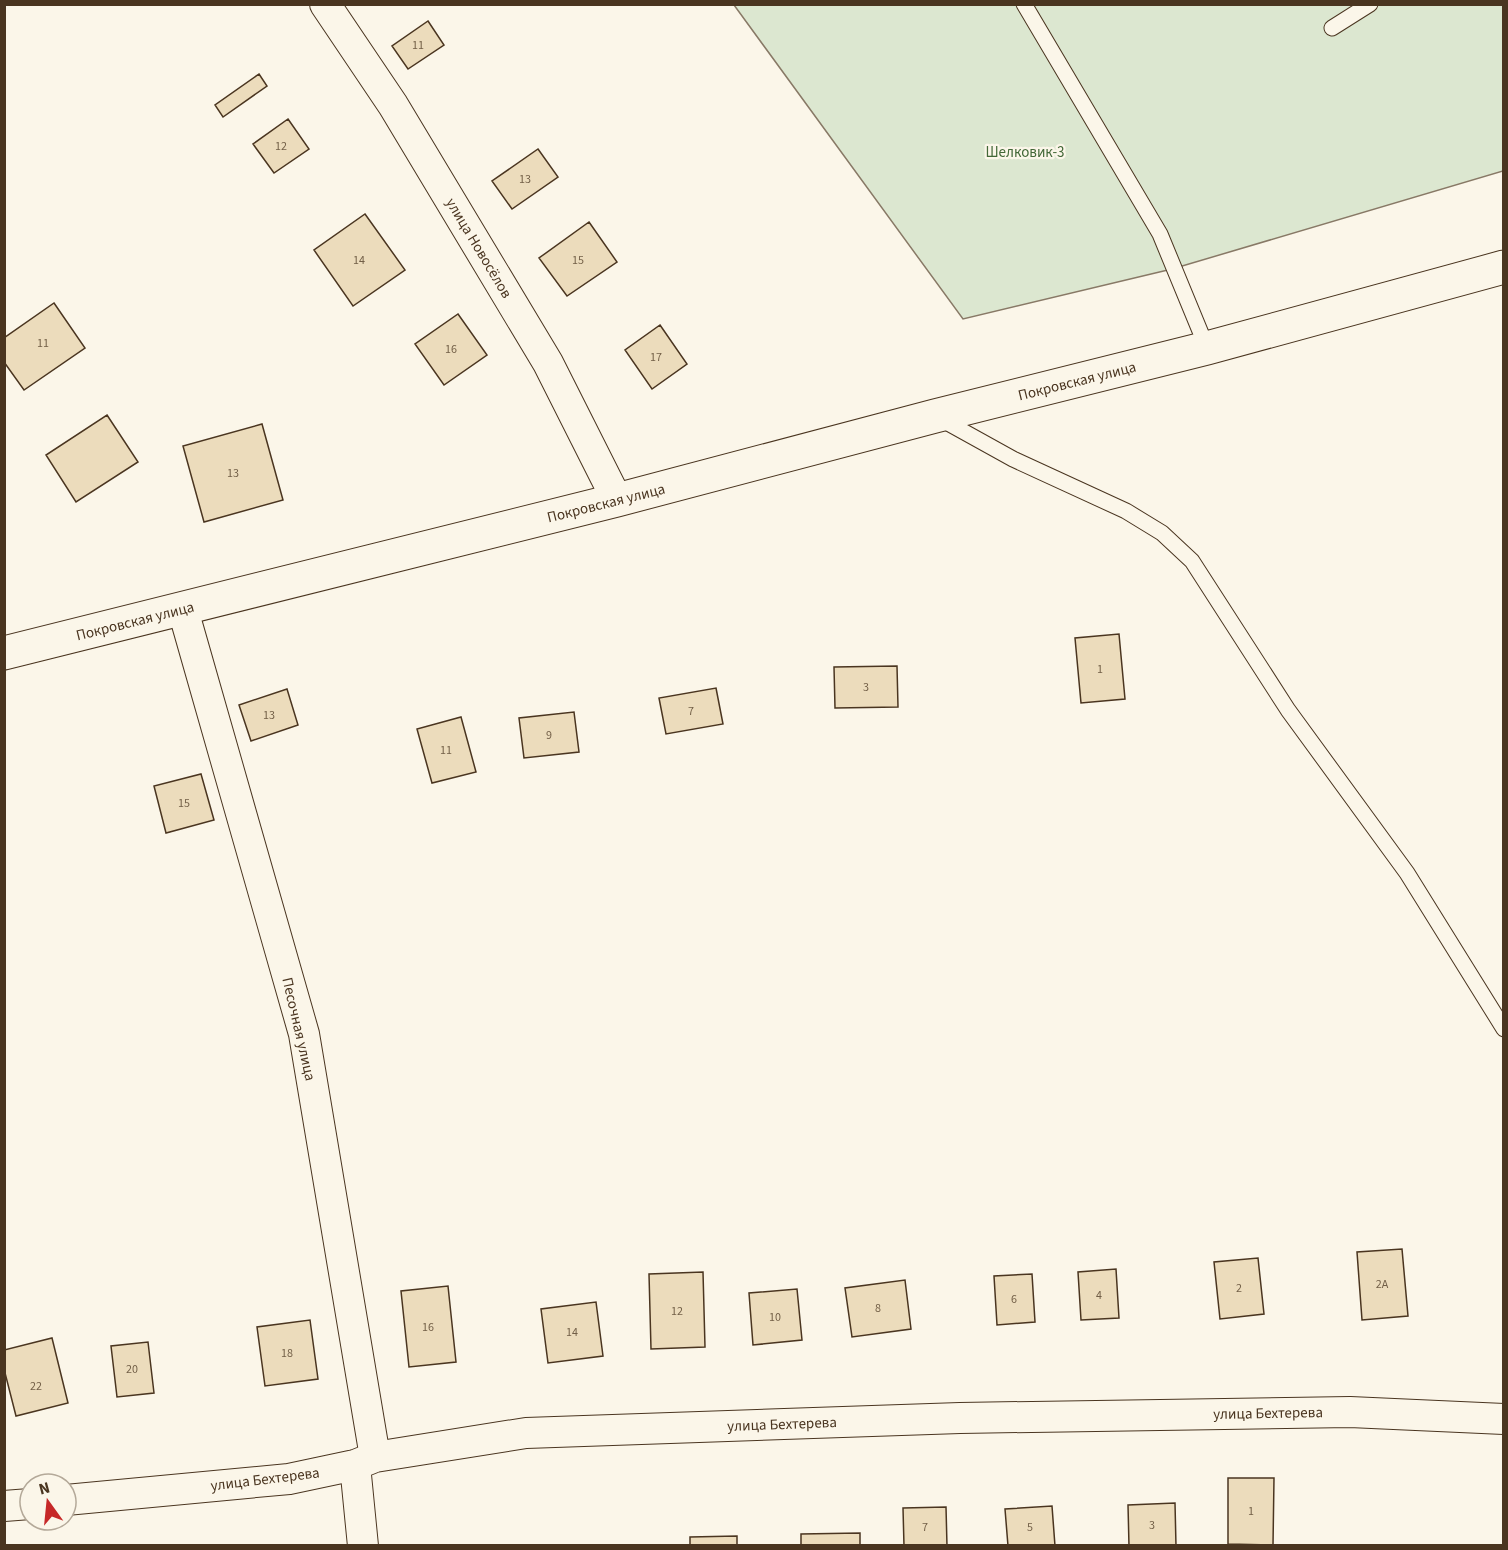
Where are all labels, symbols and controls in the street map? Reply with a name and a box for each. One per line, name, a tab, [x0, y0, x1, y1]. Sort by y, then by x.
house number: 11	[412, 37, 424, 54]
house number: 12	[275, 138, 287, 155]
park label: Шелковик-3	[985, 142, 1065, 163]
house number: 13	[519, 171, 531, 188]
street label: улица Новосёлов	[440, 194, 517, 303]
house number: 14	[353, 252, 365, 269]
house number: 15	[572, 252, 584, 269]
house number: 11	[37, 335, 49, 352]
house number: 16	[445, 341, 457, 358]
house number: 17	[650, 349, 662, 366]
street label: Покровская улица	[1016, 357, 1138, 406]
house number: 13	[227, 465, 239, 482]
street label: Покровская улица	[545, 479, 667, 528]
street label: Покровская улица	[74, 597, 196, 646]
house number: 1	[1097, 661, 1103, 678]
house number: 3	[863, 679, 869, 696]
house number: 7	[688, 703, 694, 720]
house number: 13	[263, 707, 275, 724]
house number: 9	[546, 727, 552, 744]
house number: 11	[440, 742, 452, 759]
house number: 15	[178, 795, 190, 812]
street label: Песочная улица	[276, 975, 321, 1083]
house number: 2А	[1376, 1276, 1389, 1293]
house number: 2	[1236, 1280, 1242, 1297]
house number: 4	[1096, 1287, 1102, 1304]
house number: 6	[1011, 1291, 1017, 1308]
house number: 8	[875, 1300, 881, 1317]
house number: 12	[671, 1303, 683, 1320]
house number: 10	[769, 1309, 781, 1326]
house number: 16	[422, 1319, 434, 1336]
house number: 14	[566, 1324, 578, 1341]
house number: 18	[281, 1345, 293, 1362]
house number: 20	[126, 1361, 138, 1378]
house number: 22	[30, 1378, 42, 1395]
street label: улица Бехтерева	[1213, 1402, 1323, 1425]
street label: улица Бехтерева	[727, 1412, 837, 1437]
street label: улица Бехтерева	[209, 1462, 321, 1497]
north arrow	[18, 1472, 78, 1532]
text: N	[36, 1476, 52, 1500]
house number: 1	[1248, 1503, 1254, 1520]
house number: 3	[1149, 1517, 1155, 1534]
house number: 7	[922, 1519, 928, 1536]
house number: 5	[1027, 1519, 1033, 1536]

